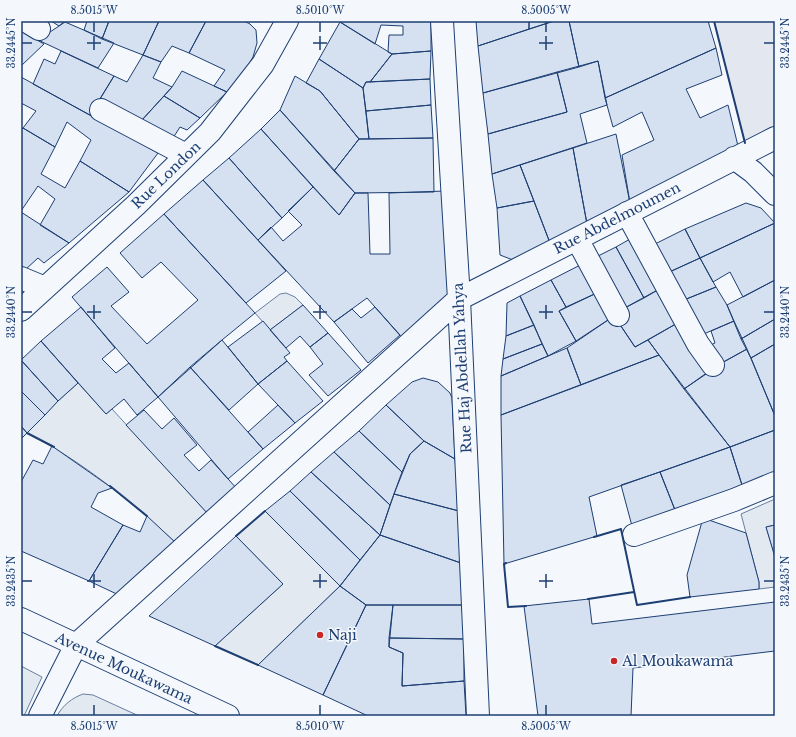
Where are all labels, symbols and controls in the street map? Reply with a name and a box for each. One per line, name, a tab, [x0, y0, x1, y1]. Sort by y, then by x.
text: 8.5015°W	[71, 4, 118, 17]
text: 8.5010°W	[296, 4, 344, 17]
text: 8.5005°W	[521, 4, 571, 17]
text: 33.2445°N	[5, 18, 18, 69]
text: 33.2445°N	[779, 18, 792, 69]
street label: Rue London	[127, 137, 205, 213]
street label: Rue Abdelmoumen	[550, 178, 684, 258]
street label: Rue Haj Abdellah Yahya	[449, 282, 475, 454]
text: 33.2440°N	[5, 286, 18, 338]
text: 33.2440°N	[779, 286, 792, 338]
text: 33.2435°N	[5, 555, 18, 607]
text: 33.2435°N	[779, 555, 792, 607]
place label: Naji	[328, 626, 357, 644]
street label: Avenue Moukawama	[52, 628, 196, 708]
marker: Naji	[315, 630, 325, 640]
place label: Al Moukawama	[621, 652, 733, 670]
marker: Al Moukawama	[609, 656, 619, 666]
text: 8.5015°W	[71, 720, 118, 733]
text: 8.5010°W	[296, 720, 344, 733]
text: 8.5005°W	[521, 720, 571, 733]

